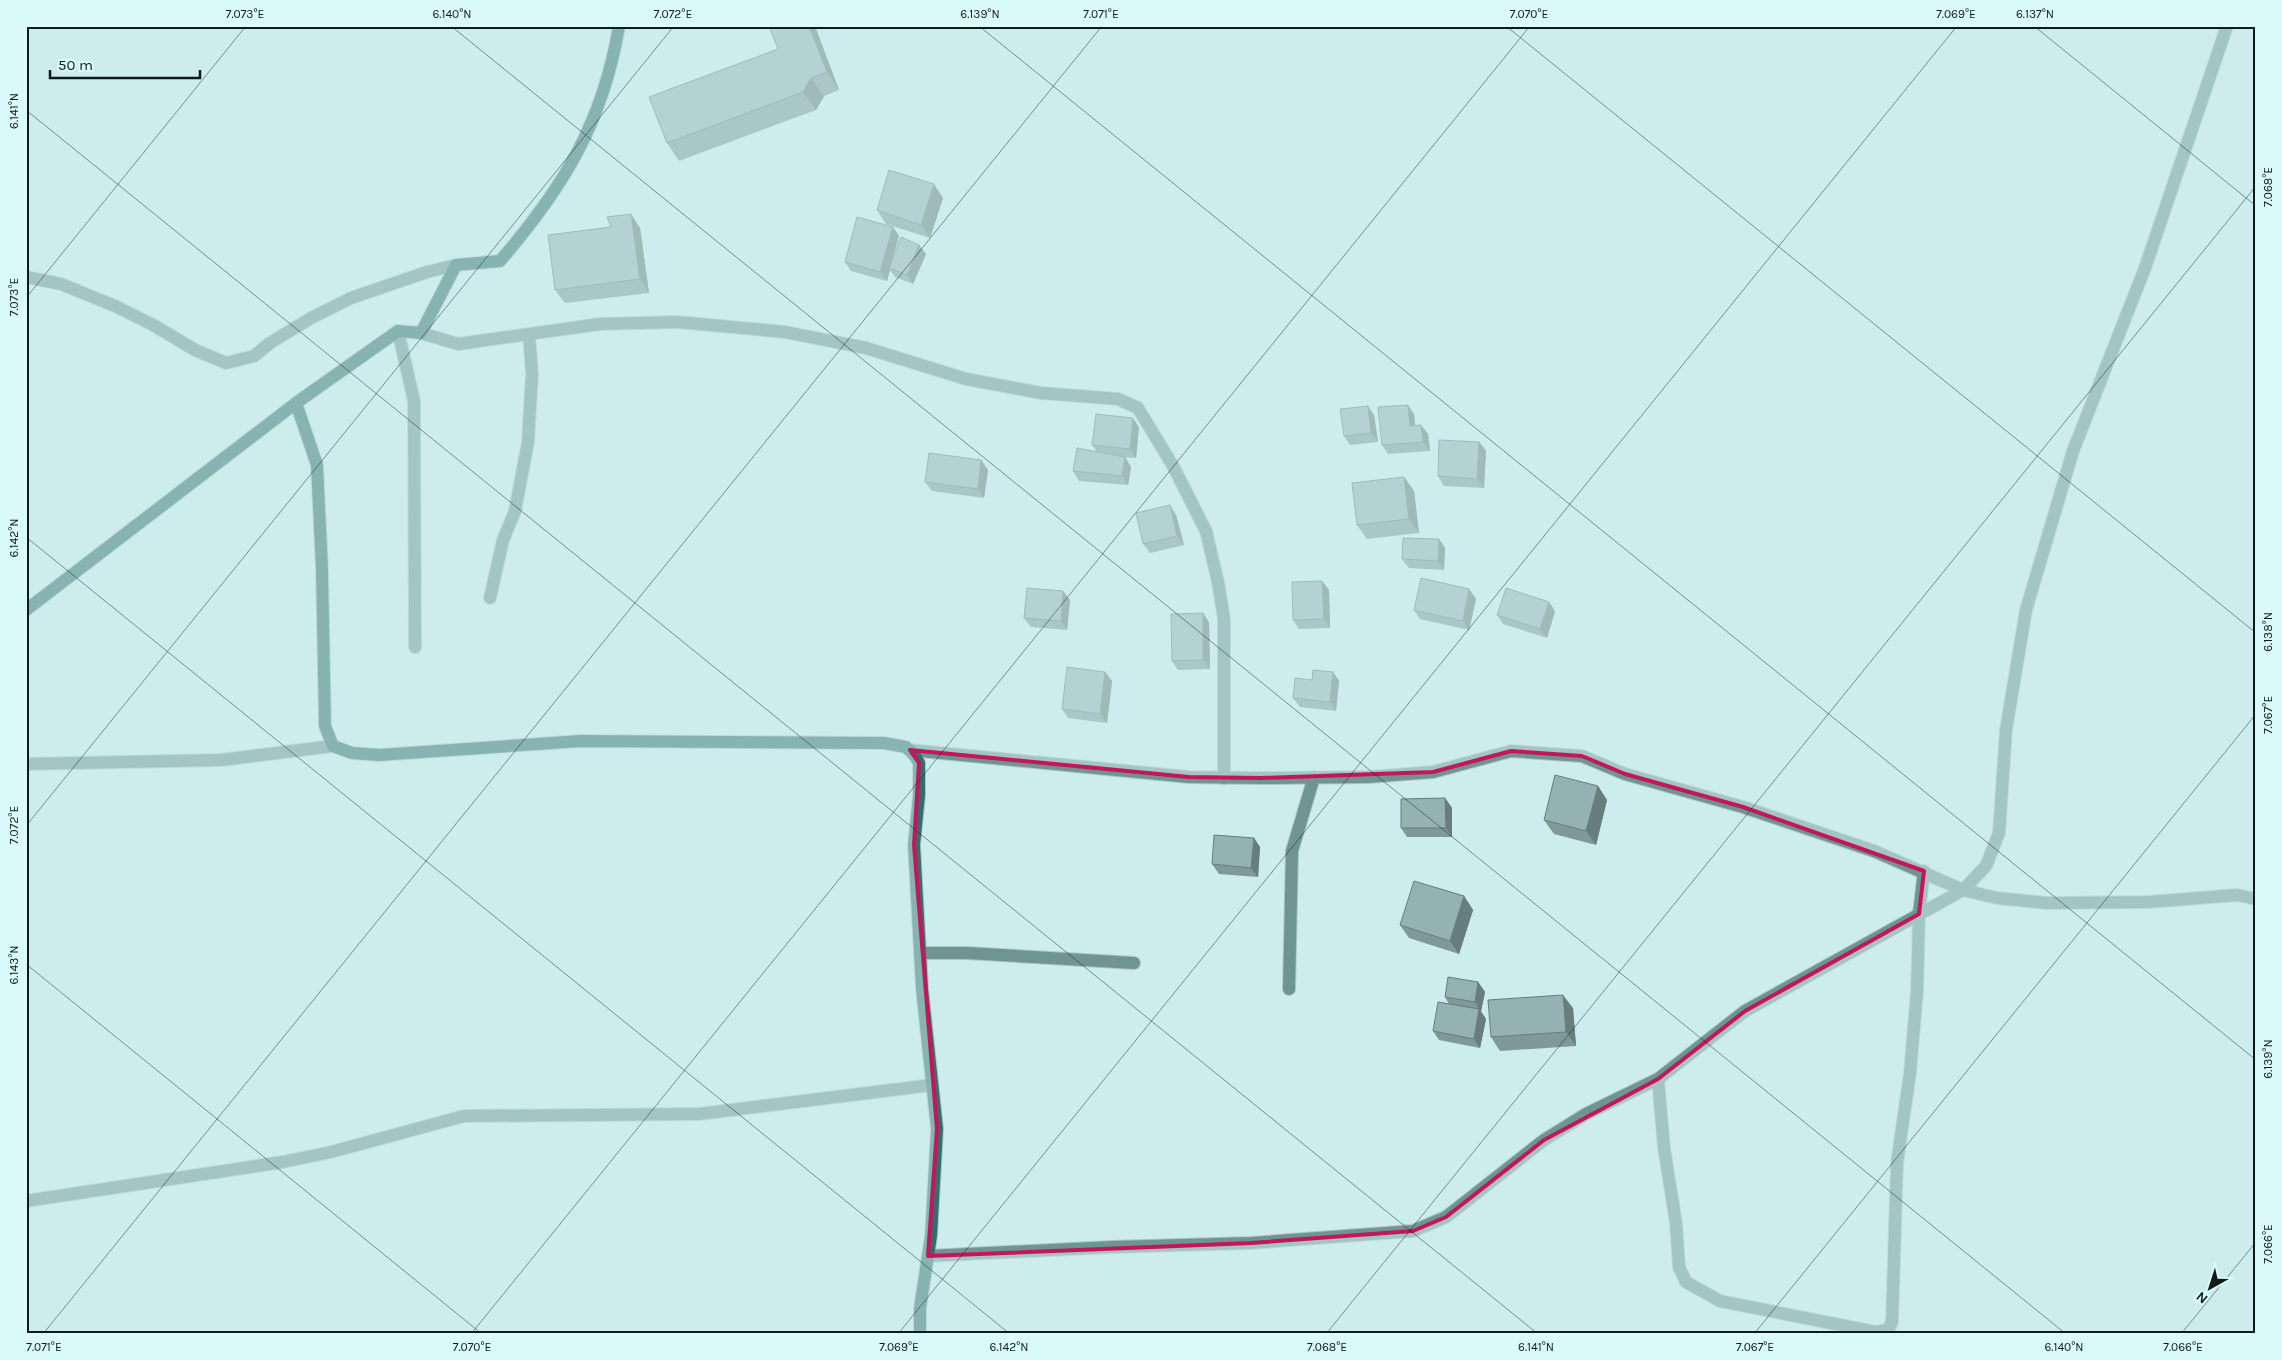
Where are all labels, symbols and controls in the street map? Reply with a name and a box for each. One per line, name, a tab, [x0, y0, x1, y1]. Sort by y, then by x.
text: 7.073°E	[226, 7, 264, 21]
text: 6.140°N	[432, 7, 472, 21]
text: 7.072°E	[654, 7, 692, 21]
text: 6.139°N	[960, 7, 1000, 21]
text: 7.071°E	[1083, 7, 1119, 21]
text: 7.070°E	[1510, 7, 1548, 21]
text: 7.069°E	[1936, 7, 1976, 21]
text: 6.137°N	[2016, 7, 2054, 21]
scale bar	[50, 48, 200, 80]
text: 50 m	[58, 56, 93, 74]
text: 6.141°N	[7, 93, 21, 129]
text: 7.068°E	[2261, 167, 2275, 207]
text: 7.073°E	[7, 278, 21, 316]
text: 6.142°N	[7, 519, 21, 557]
text: 6.138°N	[2261, 612, 2275, 652]
text: 7.067°E	[2261, 696, 2275, 734]
text: 7.072°E	[7, 806, 21, 844]
text: 6.143°N	[7, 945, 21, 985]
text: 6.139°N	[2261, 1039, 2275, 1079]
text: 7.066°E	[2261, 1224, 2275, 1264]
north arrow	[2184, 1262, 2234, 1312]
text: N	[2193, 1288, 2211, 1307]
text: 7.071°E	[26, 1340, 62, 1354]
text: 7.070°E	[453, 1340, 491, 1354]
text: 7.069°E	[879, 1340, 919, 1354]
text: 6.142°N	[990, 1340, 1028, 1354]
text: 7.068°E	[1307, 1340, 1347, 1354]
text: 6.141°N	[1518, 1340, 1554, 1354]
text: 7.067°E	[1736, 1340, 1774, 1354]
text: 6.140°N	[2044, 1340, 2084, 1354]
text: 7.066°E	[2163, 1340, 2203, 1354]

